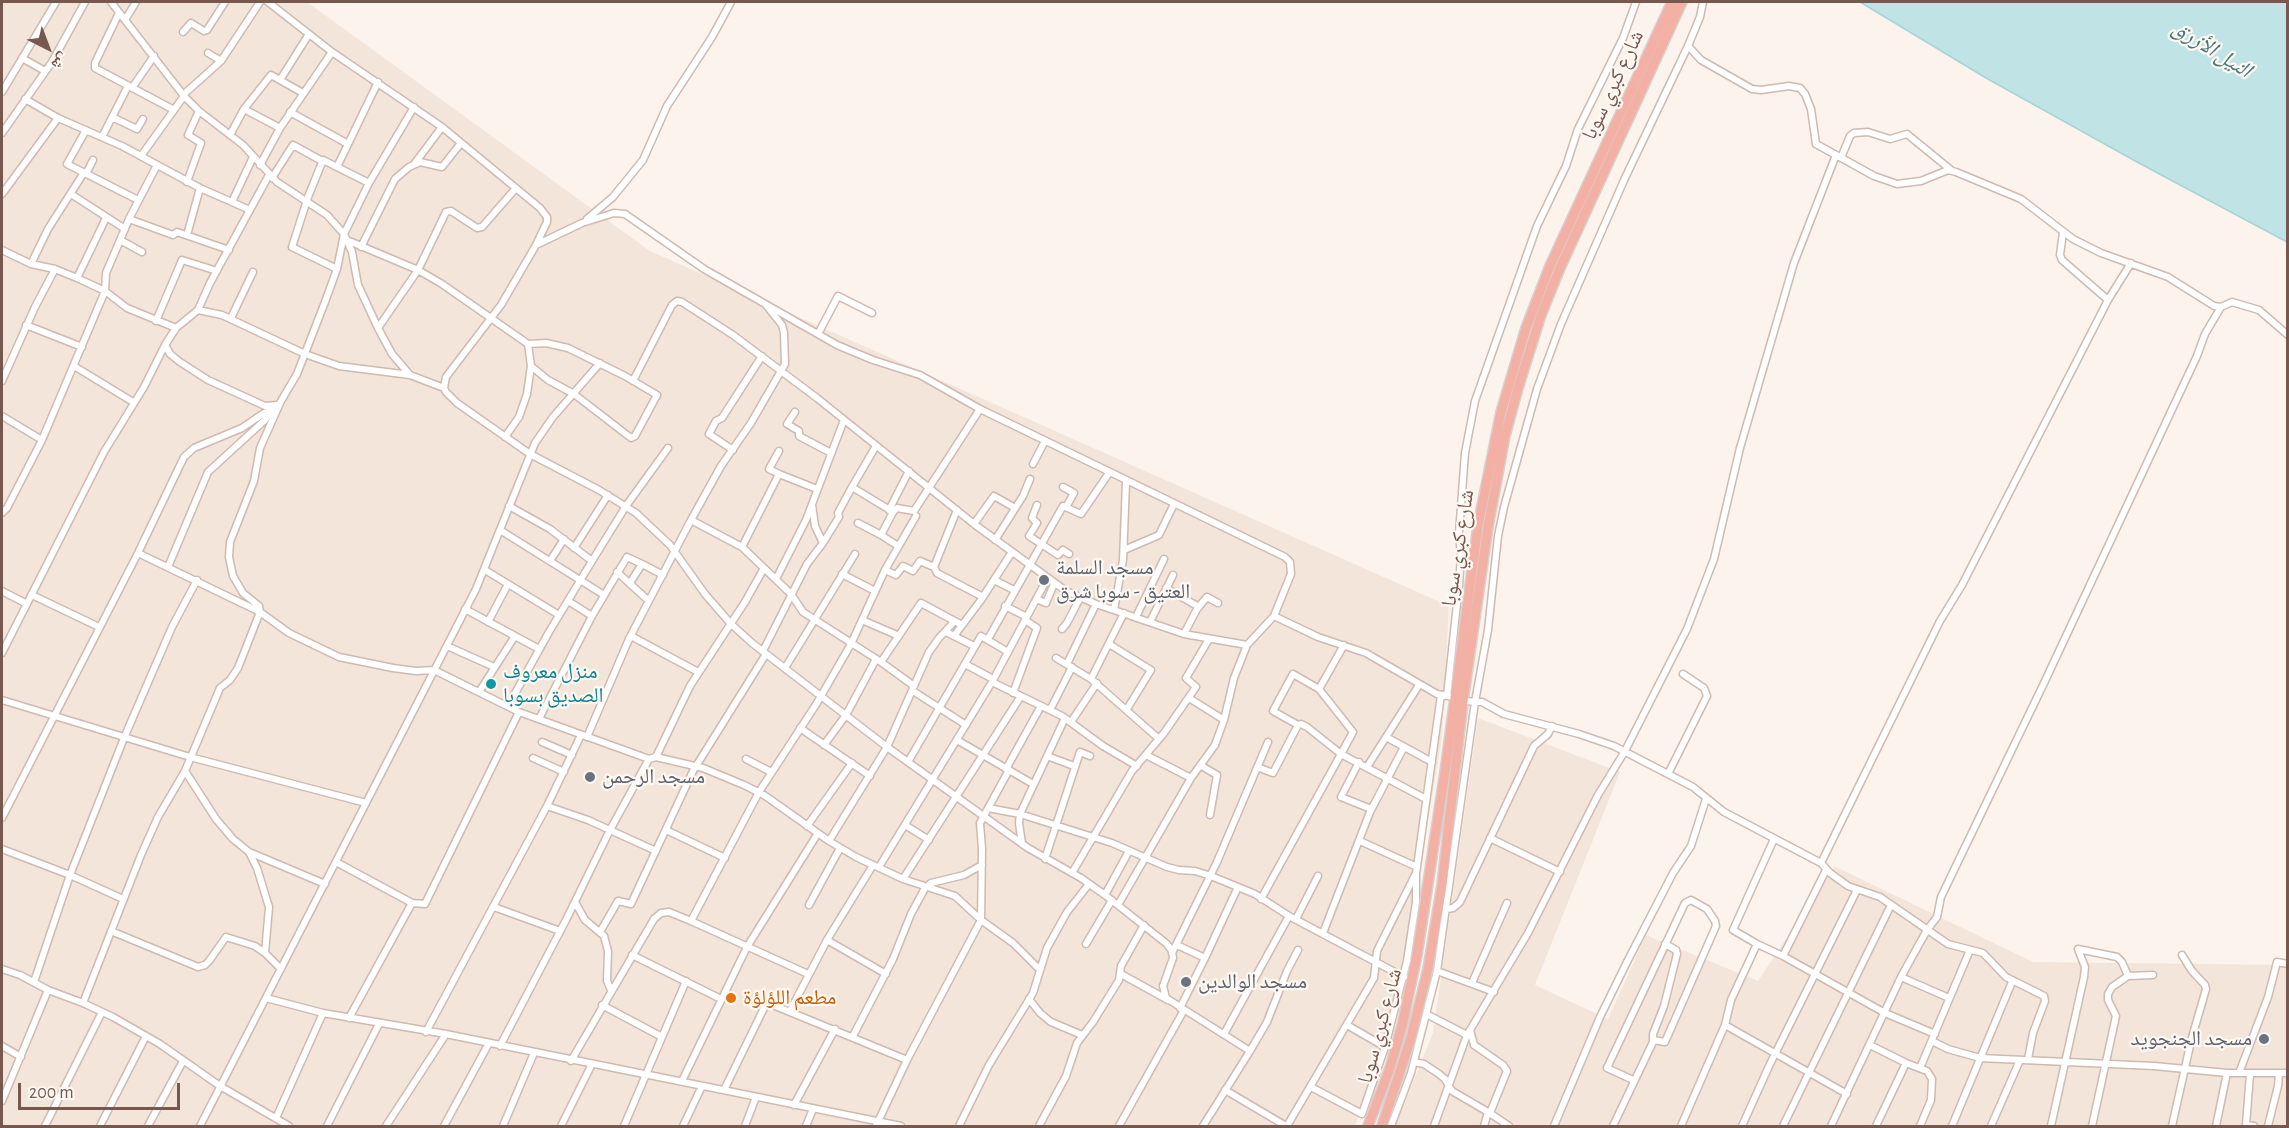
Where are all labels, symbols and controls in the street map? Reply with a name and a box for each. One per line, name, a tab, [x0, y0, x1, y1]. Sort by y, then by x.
water label: النيل الأزرق	[2168, 14, 2256, 84]
north arrow	[18, 18, 78, 78]
street label: شارع كبري سوبا	[1577, 26, 1649, 144]
text: ش	[48, 50, 72, 73]
street label: شارع كبري سوبا	[1436, 488, 1480, 608]
place label: مسجد السلمة العتيق - سوبا شرق	[1056, 555, 1190, 605]
marker: مسجد السلمة العتيق - سوبا شرق	[1037, 573, 1051, 587]
place label: منزل معروف الصديق بسوبا	[503, 659, 604, 709]
marker: منزل معروف الصديق بسوبا	[484, 677, 498, 691]
place label: مسجد الرحمن	[602, 764, 705, 790]
marker: مسجد الرحمن	[583, 770, 597, 784]
street label: شارع كبري سوبا	[1353, 966, 1407, 1086]
place label: مسجد الوالدين	[1198, 969, 1307, 995]
marker: مسجد الوالدين	[1179, 975, 1193, 989]
place label: مطعم اللؤلؤة	[743, 985, 836, 1011]
marker: مطعم اللؤلؤة	[724, 991, 738, 1005]
place label: مسجد الجنجويد	[2131, 1026, 2252, 1052]
marker: مسجد الجنجويد	[2257, 1032, 2271, 1046]
scale bar	[21, 1071, 183, 1109]
text: 200 m	[29, 1084, 74, 1102]

